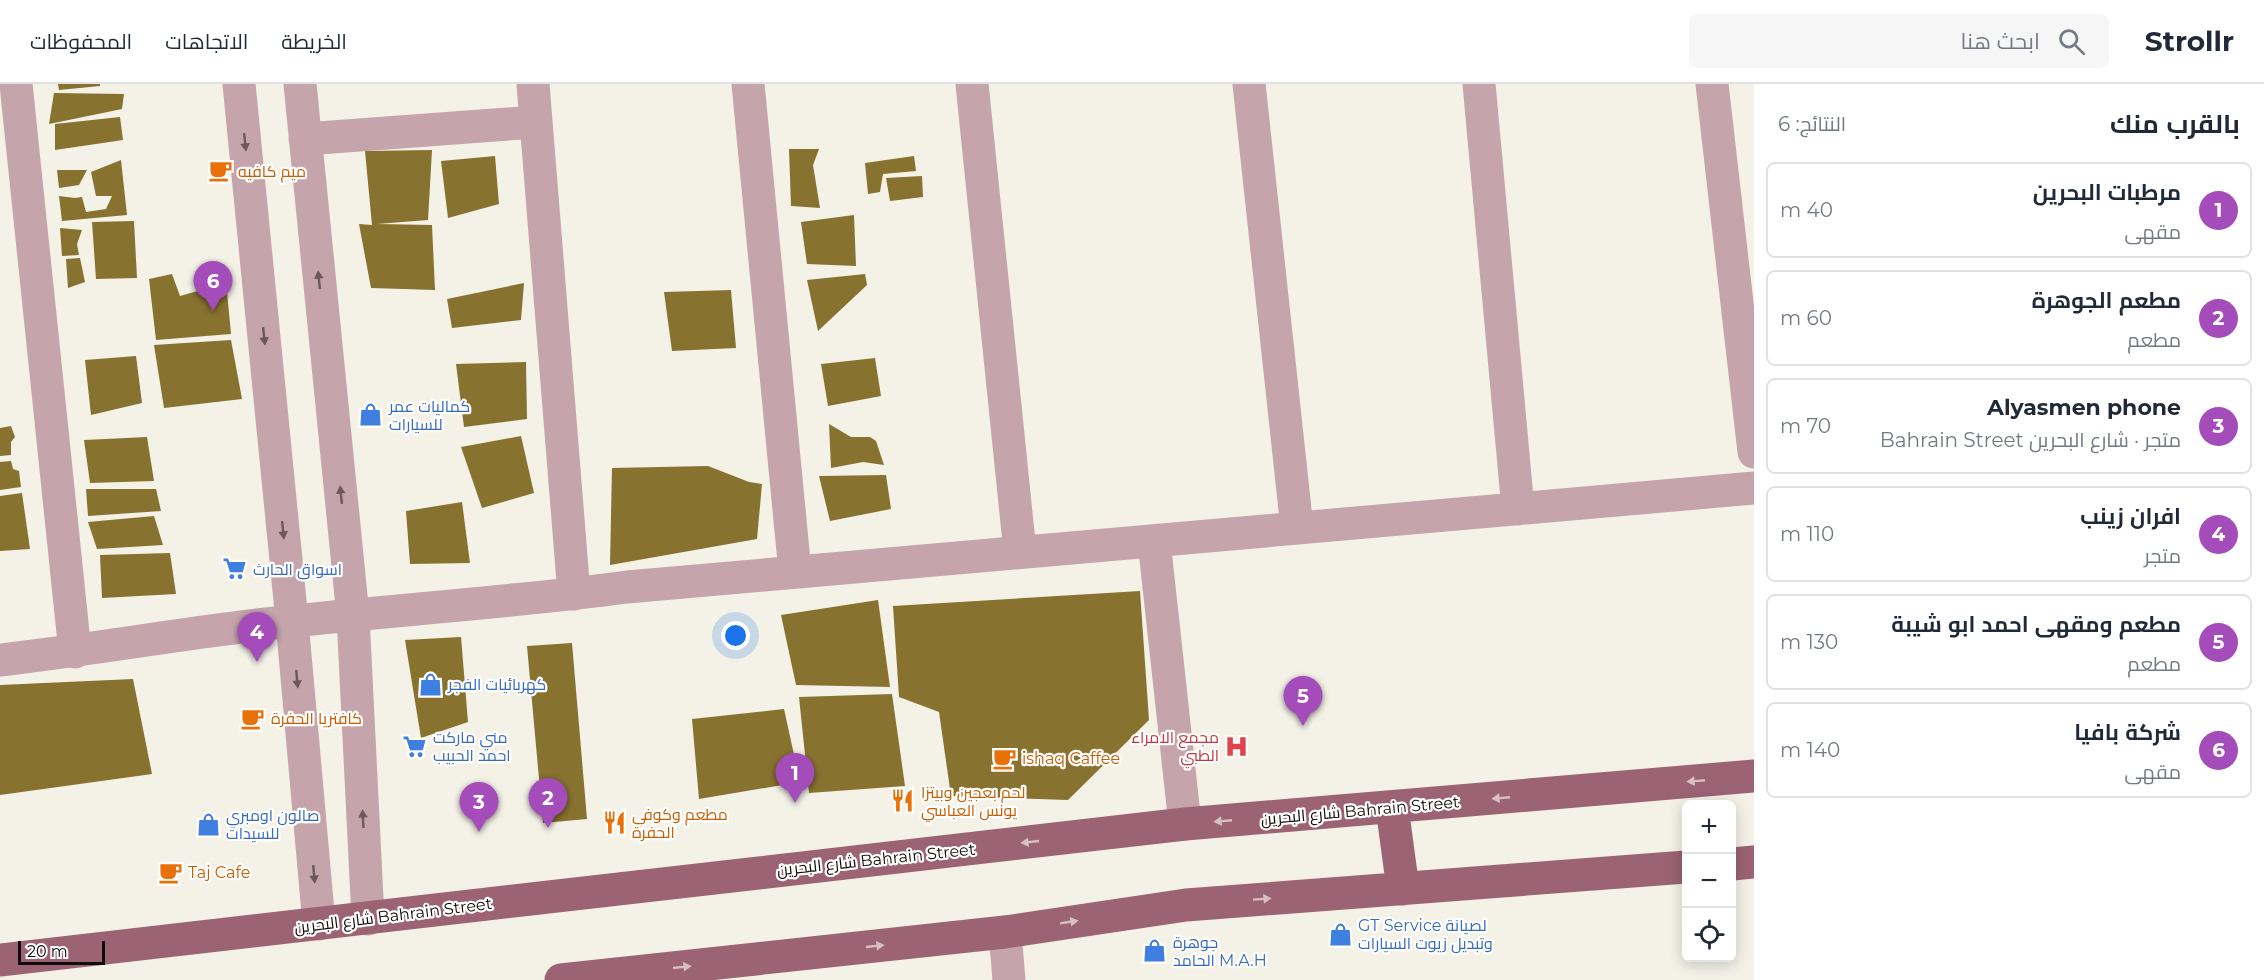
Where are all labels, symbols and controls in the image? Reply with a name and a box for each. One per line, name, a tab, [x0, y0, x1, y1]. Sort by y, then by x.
search box	[1689, 14, 2109, 68]
text: Strollr	[2145, 24, 2234, 58]
icon: search	[2055, 25, 2088, 58]
text: ابحث هنا	[1961, 28, 2040, 55]
text: المحفوظات	[30, 29, 132, 54]
text: الاتجاهات	[165, 29, 248, 54]
text: الخريطة	[281, 29, 347, 54]
text: بالقرب منك	[2110, 108, 2240, 140]
text: النتائج: 6	[1778, 112, 1846, 136]
one-way arrow	[240, 133, 250, 152]
cafe icon: ميم كافيه	[207, 158, 233, 184]
place label: ميم كافيه	[238, 162, 306, 183]
text: مرطبات البحرين	[2033, 179, 2181, 206]
text: 40 m	[1780, 198, 1833, 222]
text: 1	[2215, 198, 2222, 222]
text: مقهى	[2125, 220, 2181, 244]
pin: 6	[194, 262, 232, 311]
one-way arrow	[314, 271, 324, 290]
text: مطعم الجوهرة	[2032, 287, 2181, 314]
text: 60 m	[1780, 306, 1832, 330]
text: 2	[2213, 306, 2224, 330]
one-way arrow	[259, 327, 269, 346]
text: مطعم	[2127, 328, 2181, 352]
text: Alyasmen phone	[1987, 394, 2181, 421]
place label: كماليات عمر للسيارات	[388, 397, 470, 434]
shop icon: كماليات عمر للسيارات	[358, 402, 384, 428]
text: 70 m	[1780, 414, 1831, 438]
text: 3	[2213, 414, 2224, 438]
text: متجر · شارع البحرين Bahrain Street	[1880, 428, 2181, 452]
one-way arrow	[336, 485, 346, 504]
text: افران زينب	[2080, 503, 2181, 530]
one-way arrow	[278, 521, 288, 540]
text: 110 m	[1780, 522, 1834, 546]
text: 4	[2212, 522, 2225, 546]
text: متجر	[2144, 544, 2181, 568]
supermarket icon: اسواق الحارث	[222, 556, 248, 582]
place label: اسواق الحارث	[253, 560, 342, 580]
text: مطعم ومقهى احمد ابو شيبة	[1891, 611, 2181, 638]
pin: 4	[238, 612, 276, 662]
your location	[721, 621, 750, 650]
text: 130 m	[1780, 630, 1838, 654]
text: 5	[2213, 630, 2224, 654]
text: مطعم	[2127, 652, 2181, 676]
one-way arrow	[292, 670, 302, 689]
shop icon: كهربائيات الفجر	[417, 671, 443, 697]
place label: كهربائيات الفجر	[447, 675, 546, 695]
pin: 5	[1284, 676, 1322, 726]
cafe icon: كافتريا الحفرة	[240, 705, 266, 731]
place label: كافتريا الحفرة	[271, 709, 362, 728]
text: شركة بافيا	[2074, 719, 2181, 746]
place label: مني ماركت احمد الحبيب	[433, 728, 511, 765]
place label: مجمع الامراء الطبي	[1131, 728, 1219, 769]
supermarket icon: مني ماركت احمد الحبيب	[402, 733, 428, 759]
hospital icon: مجمع الامراء الطبي	[1224, 733, 1250, 759]
text: 140 m	[1780, 738, 1840, 762]
text: 6	[2212, 738, 2225, 762]
cafe icon: ishaq Caffee	[991, 745, 1017, 771]
place label: ishaq Caffee	[1022, 749, 1120, 768]
pin: 1	[776, 754, 814, 803]
text: مقهى	[2125, 760, 2181, 784]
one-way arrow	[1686, 776, 1705, 786]
pin: 2	[528, 778, 568, 828]
pin: 3	[460, 782, 498, 832]
place label: لحم بعجين وبيتزا يونس العباسي	[921, 783, 1025, 823]
restaurant icon: لحم بعجين وبيتزا يونس العباسي	[890, 788, 916, 814]
street label: شارع البحرين Bahrain Street	[1260, 792, 1461, 831]
one-way arrow	[1492, 793, 1511, 802]
map controls	[1682, 800, 1736, 962]
button: +	[1682, 800, 1736, 854]
place label: مطعم وكوفي الحفرة	[632, 805, 728, 842]
place label: صالون اومبري للسيدات	[226, 806, 319, 843]
one-way arrow	[359, 809, 368, 828]
restaurant icon: مطعم وكوفي الحفرة	[601, 810, 627, 836]
shop icon: صالون اومبري للسيدات	[195, 811, 221, 837]
one-way arrow	[1214, 816, 1233, 826]
one-way arrow	[1020, 837, 1039, 847]
street label: شارع البحرين Bahrain Street	[776, 840, 977, 881]
button: −	[1682, 854, 1736, 908]
cafe icon: Taj Cafe	[157, 859, 183, 885]
place label: Taj Cafe	[188, 863, 250, 882]
one-way arrow	[309, 864, 319, 883]
street label: شارع البحرين Bahrain Street	[293, 894, 494, 939]
one-way arrow	[1253, 894, 1272, 904]
button: locate	[1682, 908, 1736, 962]
place label: GT Service لصيانة وتبديل زيوت السيارات	[1358, 916, 1493, 954]
one-way arrow	[1060, 918, 1079, 927]
shop icon: GT Service لصيانة وتبديل زيوت السيارات	[1327, 921, 1353, 947]
place label: جوهرة الحامد M.A.H	[1173, 933, 1267, 970]
scale bar	[18, 938, 105, 966]
shop icon: جوهرة الحامد M.A.H	[1142, 938, 1168, 964]
one-way arrow	[866, 941, 885, 951]
text: 20 m	[27, 942, 68, 961]
one-way arrow	[672, 962, 691, 972]

